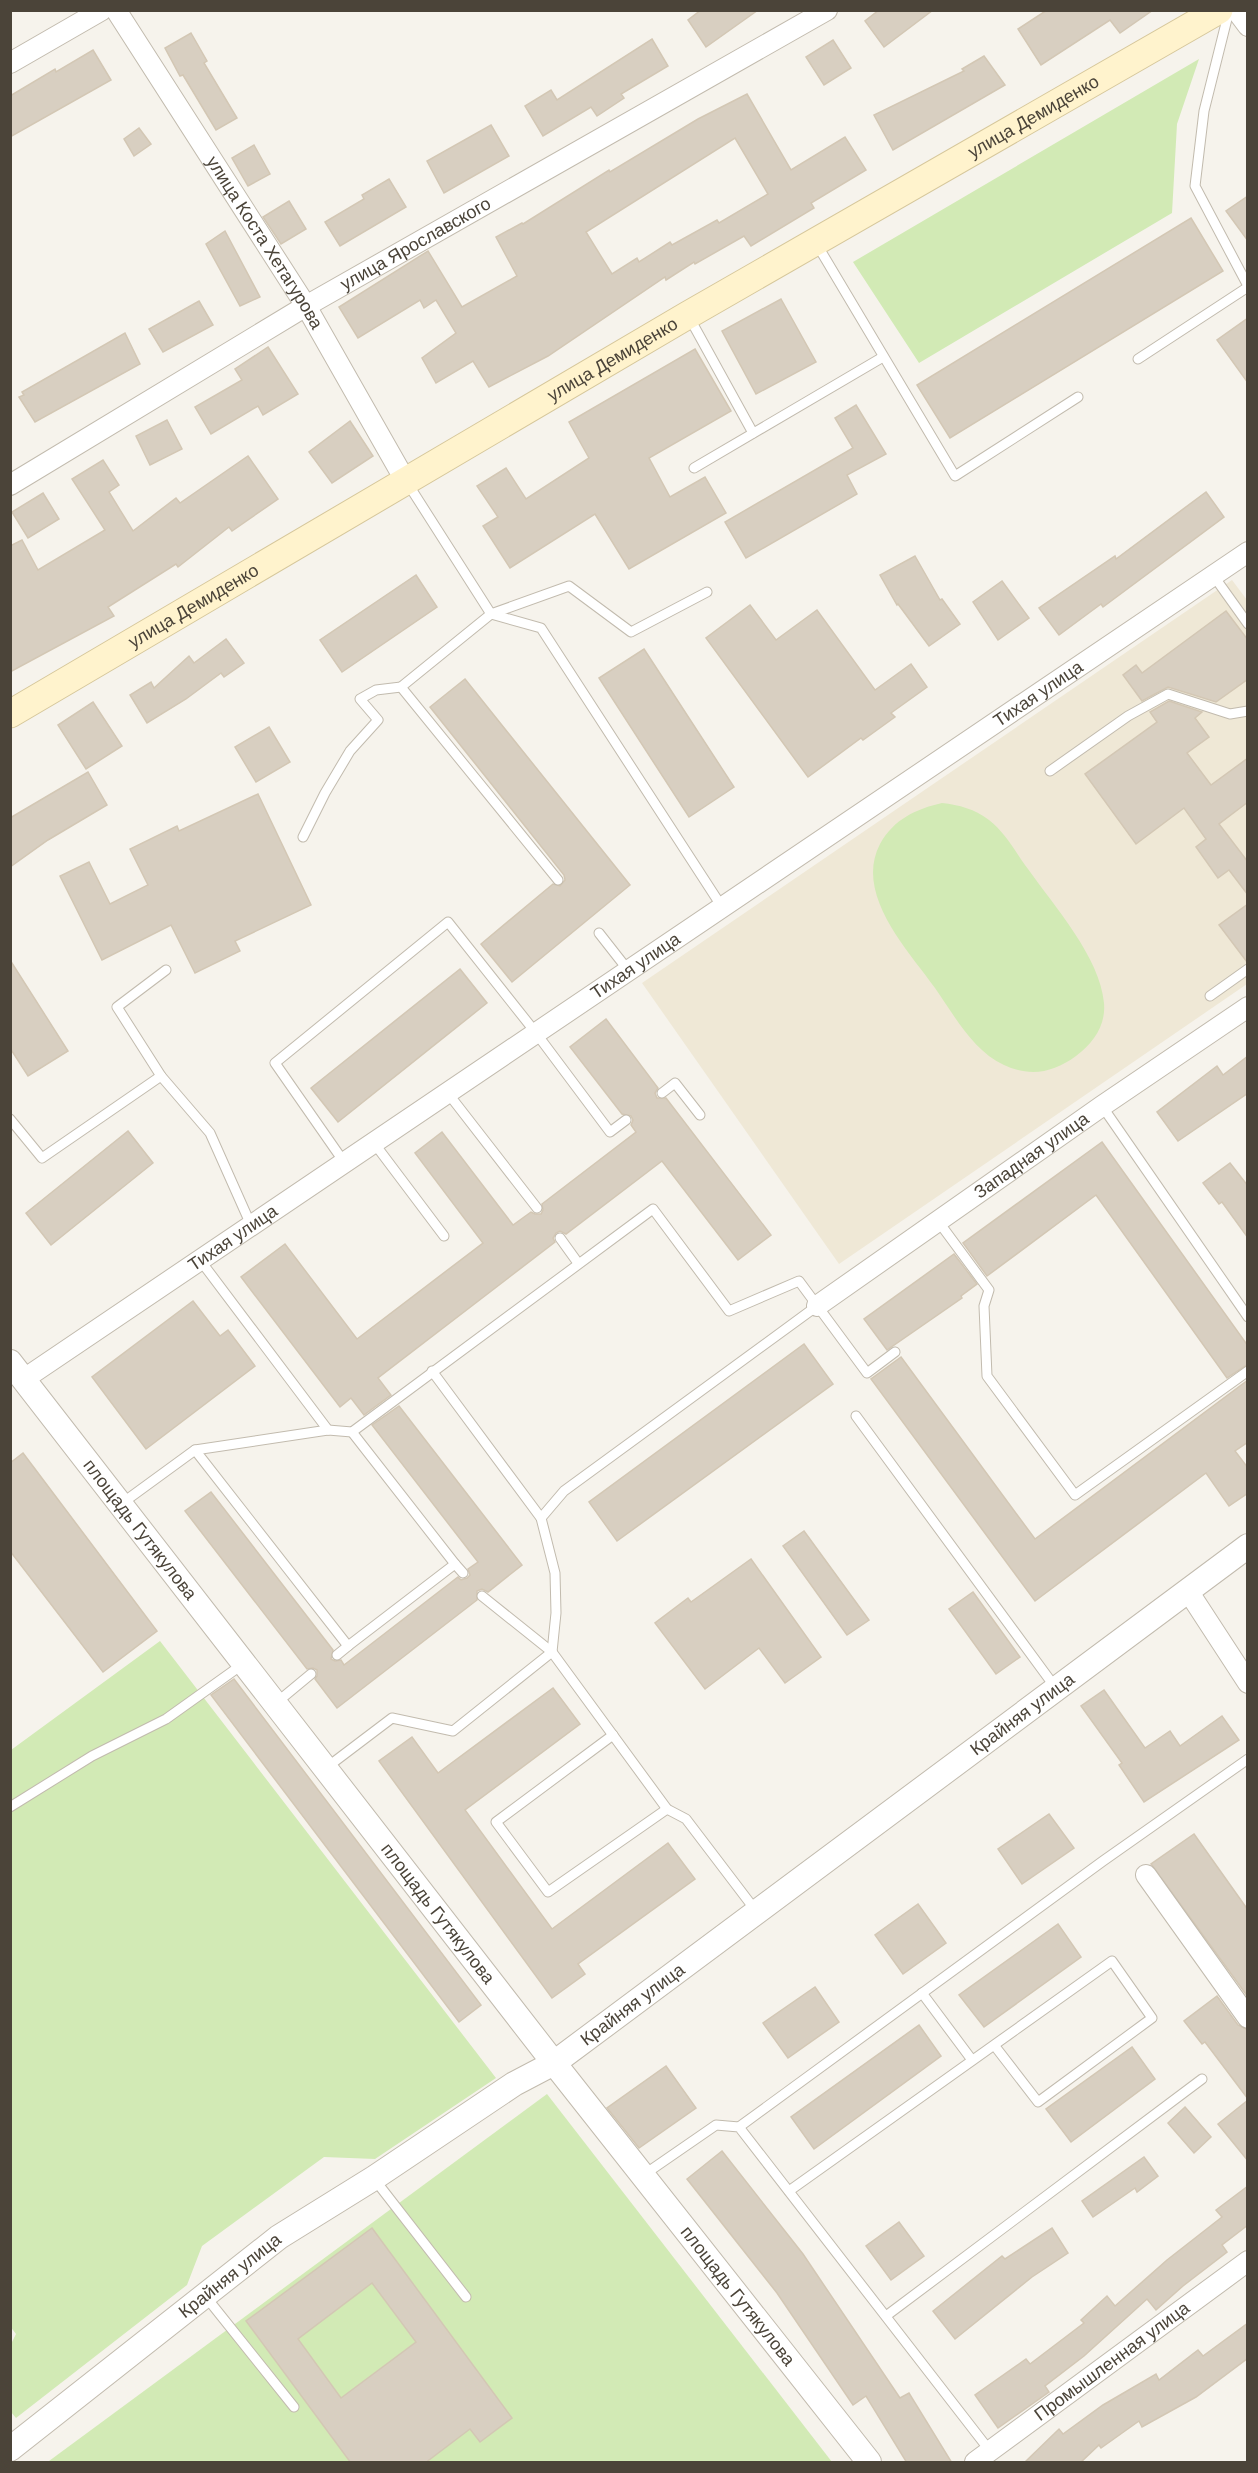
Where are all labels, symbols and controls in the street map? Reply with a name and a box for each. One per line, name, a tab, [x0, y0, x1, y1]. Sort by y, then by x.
street label: улица Демиденко	[963, 69, 1103, 164]
street label: улица Коста Хетагурова	[201, 151, 329, 334]
street label: улица Ярославского	[336, 191, 495, 296]
street label: улица Демиденко	[543, 312, 682, 407]
street label: улица Демиденко	[124, 558, 263, 654]
street label: Тихая улица	[989, 654, 1088, 733]
street label: Тихая улица	[586, 926, 686, 1005]
street label: Западная улица	[969, 1106, 1094, 1204]
street label: Тихая улица	[183, 1199, 283, 1277]
street label: площадь Гутякулова	[78, 1454, 203, 1606]
street label: Крайняя улица	[965, 1667, 1080, 1761]
street label: площадь Гутякулова	[376, 1838, 501, 1990]
street label: Крайняя улица	[575, 1957, 690, 2051]
street label: площадь Гутякулова	[675, 2221, 801, 2372]
street label: Крайняя улица	[174, 2227, 287, 2324]
street label: Промышленная улица	[1029, 2295, 1195, 2426]

